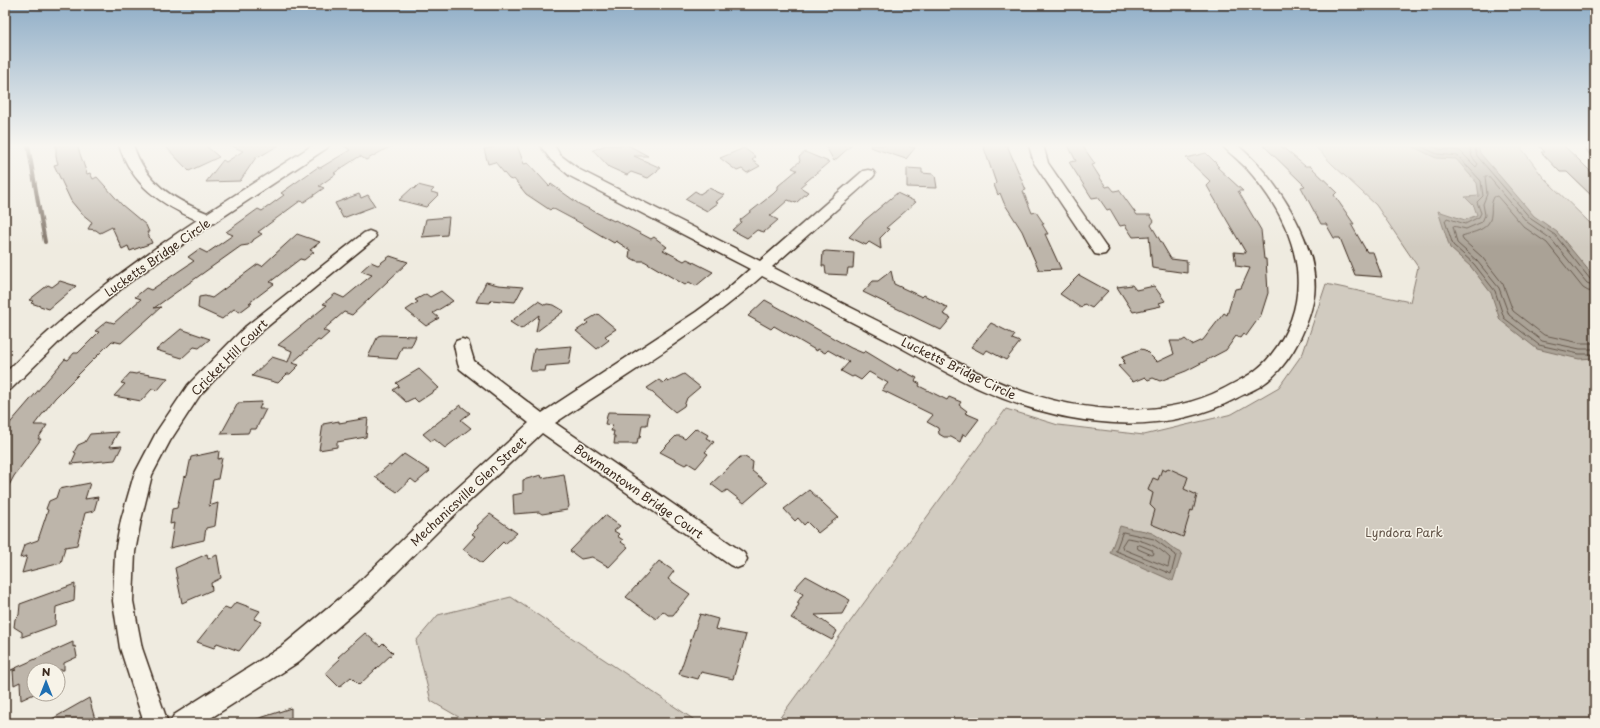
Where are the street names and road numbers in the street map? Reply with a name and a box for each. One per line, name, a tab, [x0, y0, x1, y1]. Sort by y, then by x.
street label: Lucketts Bridge Circle	[100, 213, 214, 300]
street label: Cricket Hill Court	[187, 315, 271, 399]
street label: Lucketts Bridge Circle	[899, 332, 1020, 404]
street label: Mechanicsville Glen Street	[406, 432, 530, 550]
street label: Bowmantown Bridge Court	[571, 439, 707, 543]

